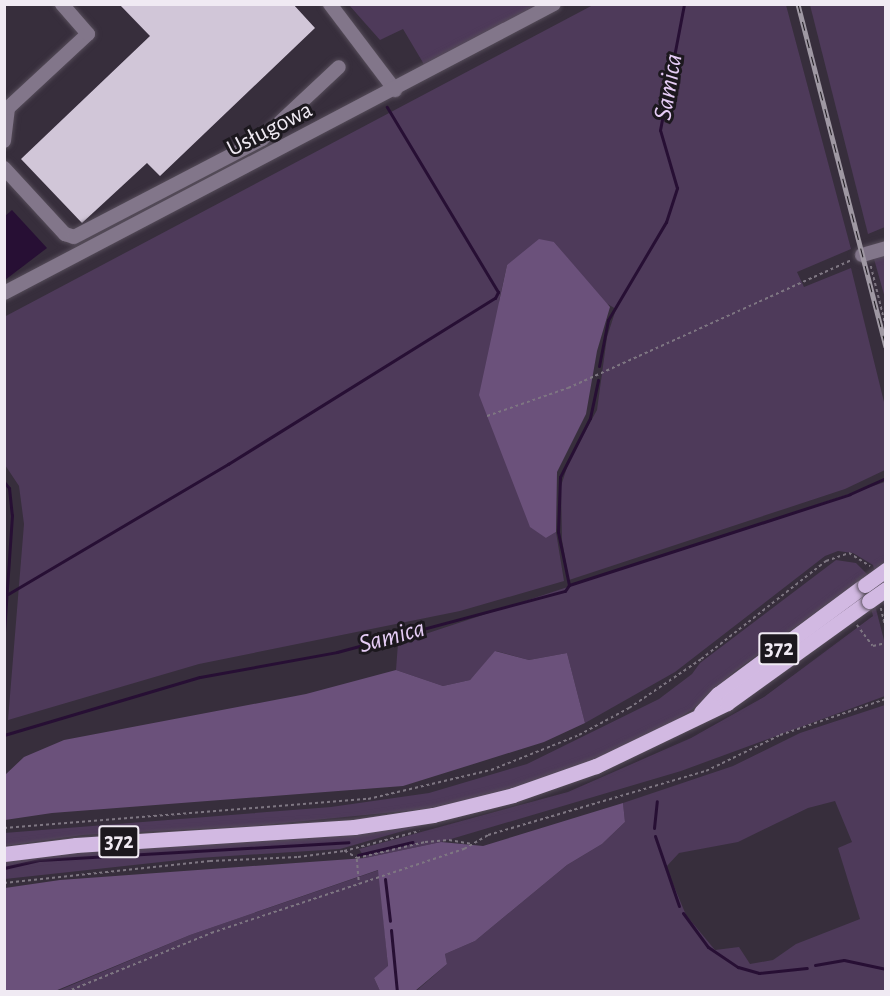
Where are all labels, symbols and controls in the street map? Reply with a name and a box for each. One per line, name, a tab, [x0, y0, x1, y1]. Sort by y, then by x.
water label: Samica	[648, 51, 690, 123]
street label: Usługowa	[222, 96, 318, 164]
water label: Samica	[356, 613, 428, 661]
road number: 372	[758, 630, 800, 668]
road number: 372	[98, 823, 140, 861]

